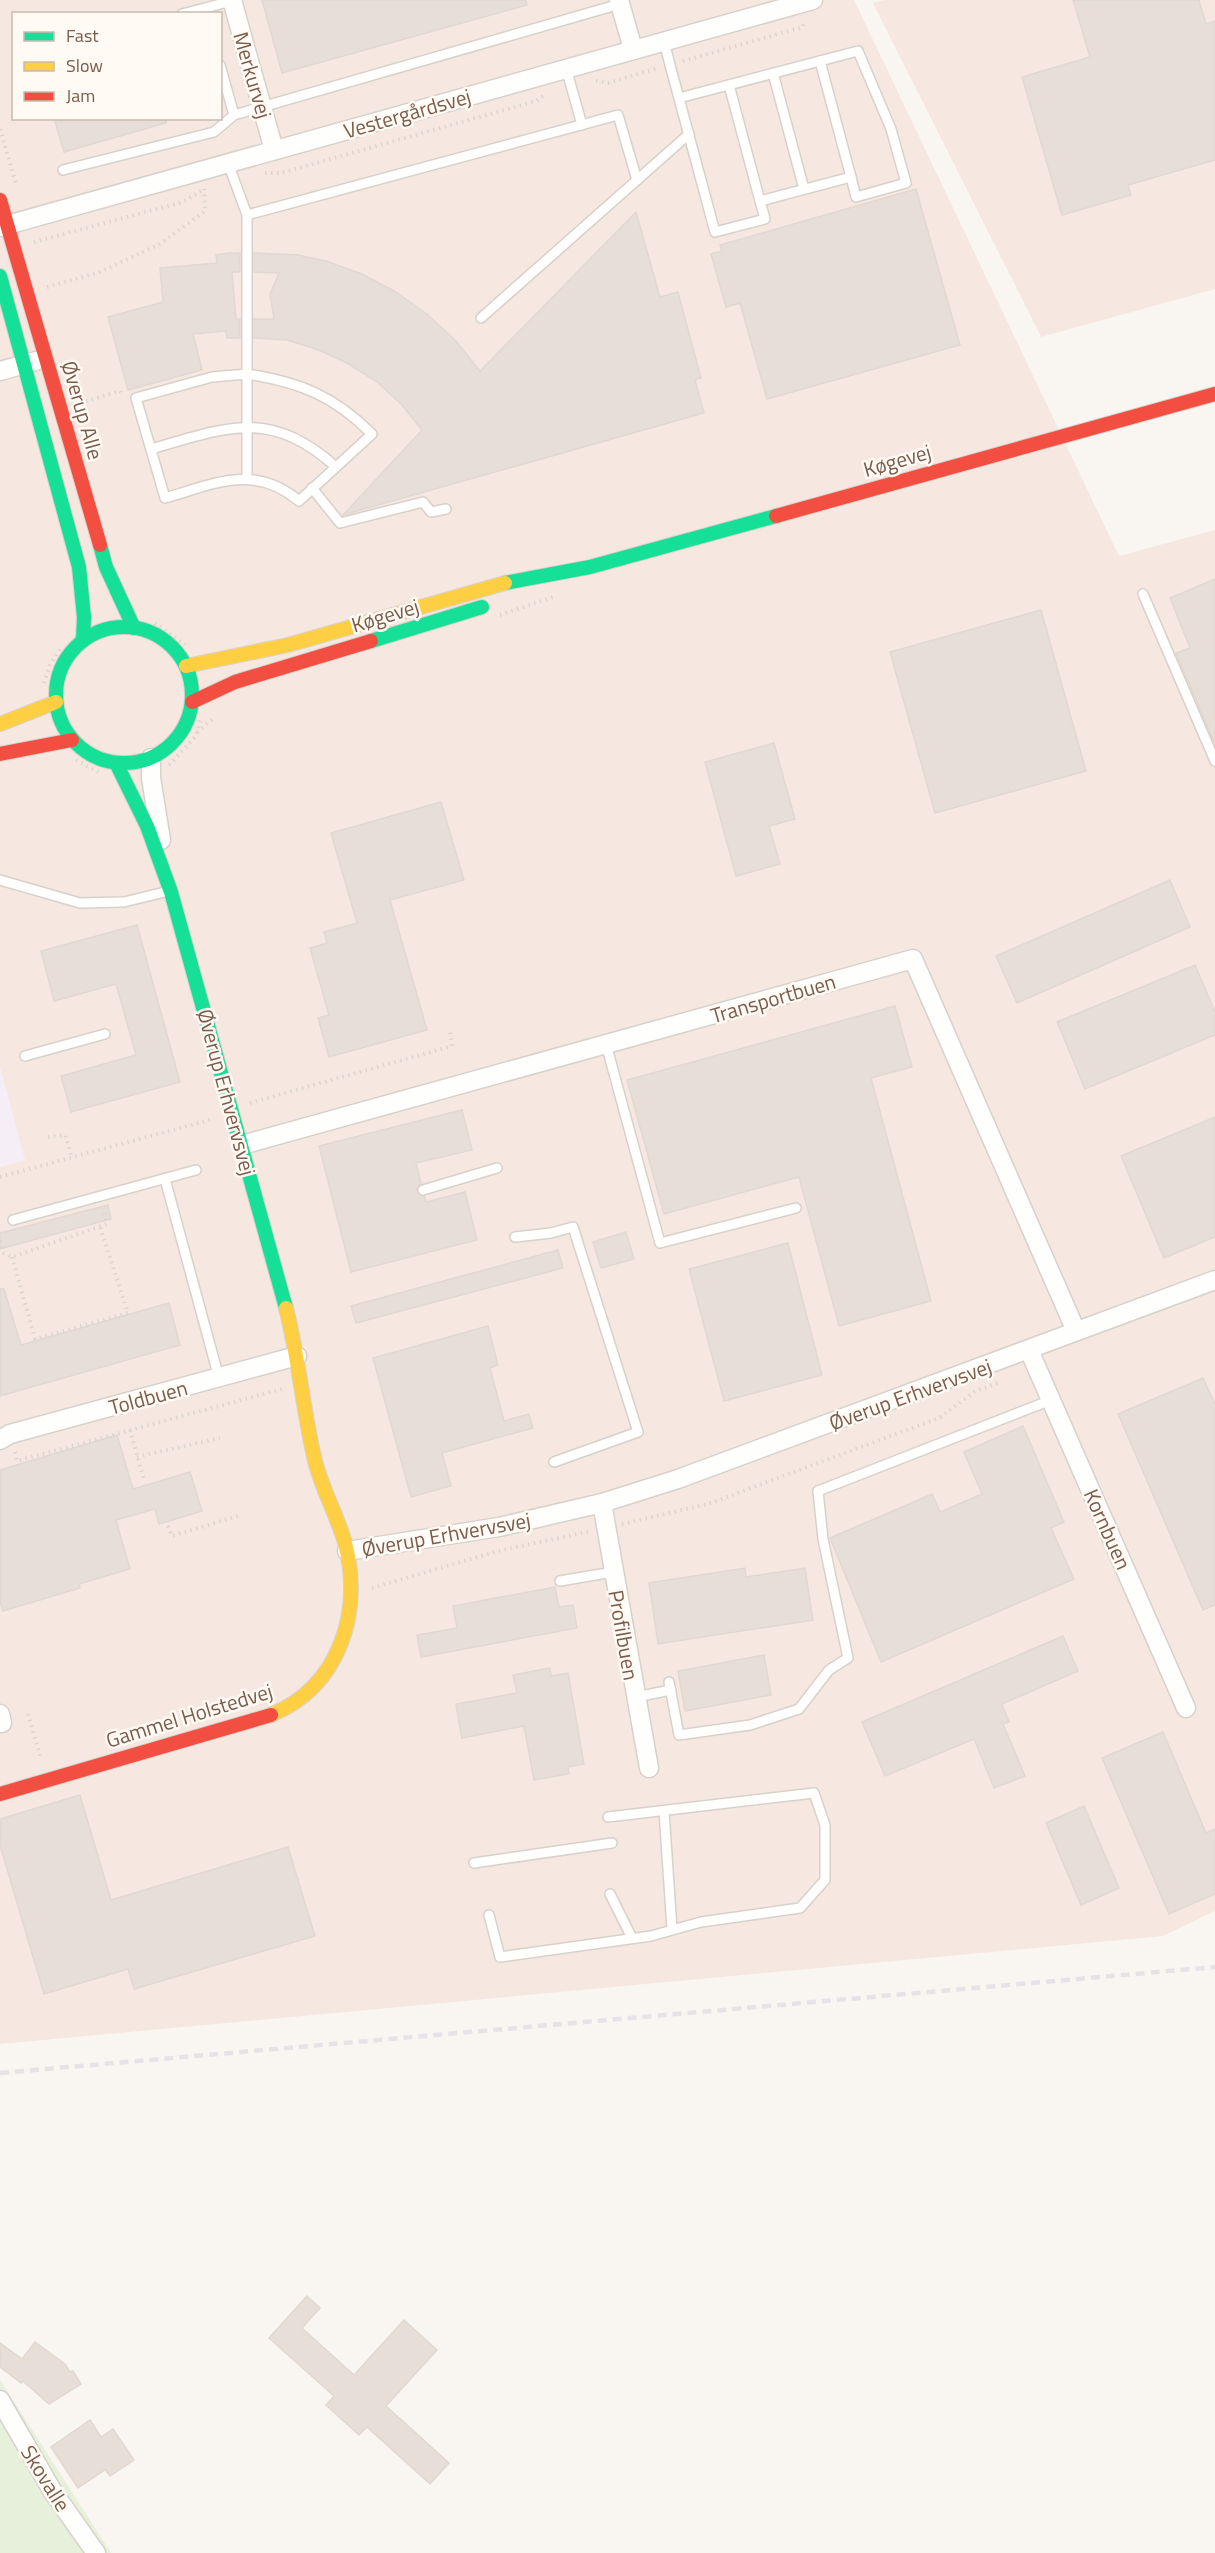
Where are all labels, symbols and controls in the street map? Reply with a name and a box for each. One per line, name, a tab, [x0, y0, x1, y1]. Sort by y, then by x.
legend	[12, 12, 222, 120]
text: Fast	[66, 22, 99, 49]
street label: Merkurvej	[225, 28, 281, 122]
text: Slow	[66, 52, 103, 79]
street label: Vestergårdsvej	[340, 80, 474, 146]
text: Jam	[66, 82, 95, 109]
street label: Øverup Alle	[54, 357, 112, 463]
street label: Køgevej	[859, 435, 935, 485]
street label: Køgevej	[347, 590, 423, 640]
street label: Transportbuen	[707, 965, 839, 1031]
street label: Øverup Erhvervsvej	[189, 1005, 265, 1179]
street label: Øverup Erhvervsvej	[824, 1350, 996, 1438]
street label: Toldbuen	[105, 1371, 191, 1423]
street label: Kornbuen	[1076, 1484, 1140, 1574]
street label: Øverup Erhvervsvej	[359, 1503, 533, 1565]
street label: Profilbuen	[600, 1587, 648, 1683]
street label: Gammel Holstedvej	[102, 1674, 276, 1756]
street label: Skovalle	[13, 2439, 79, 2517]

